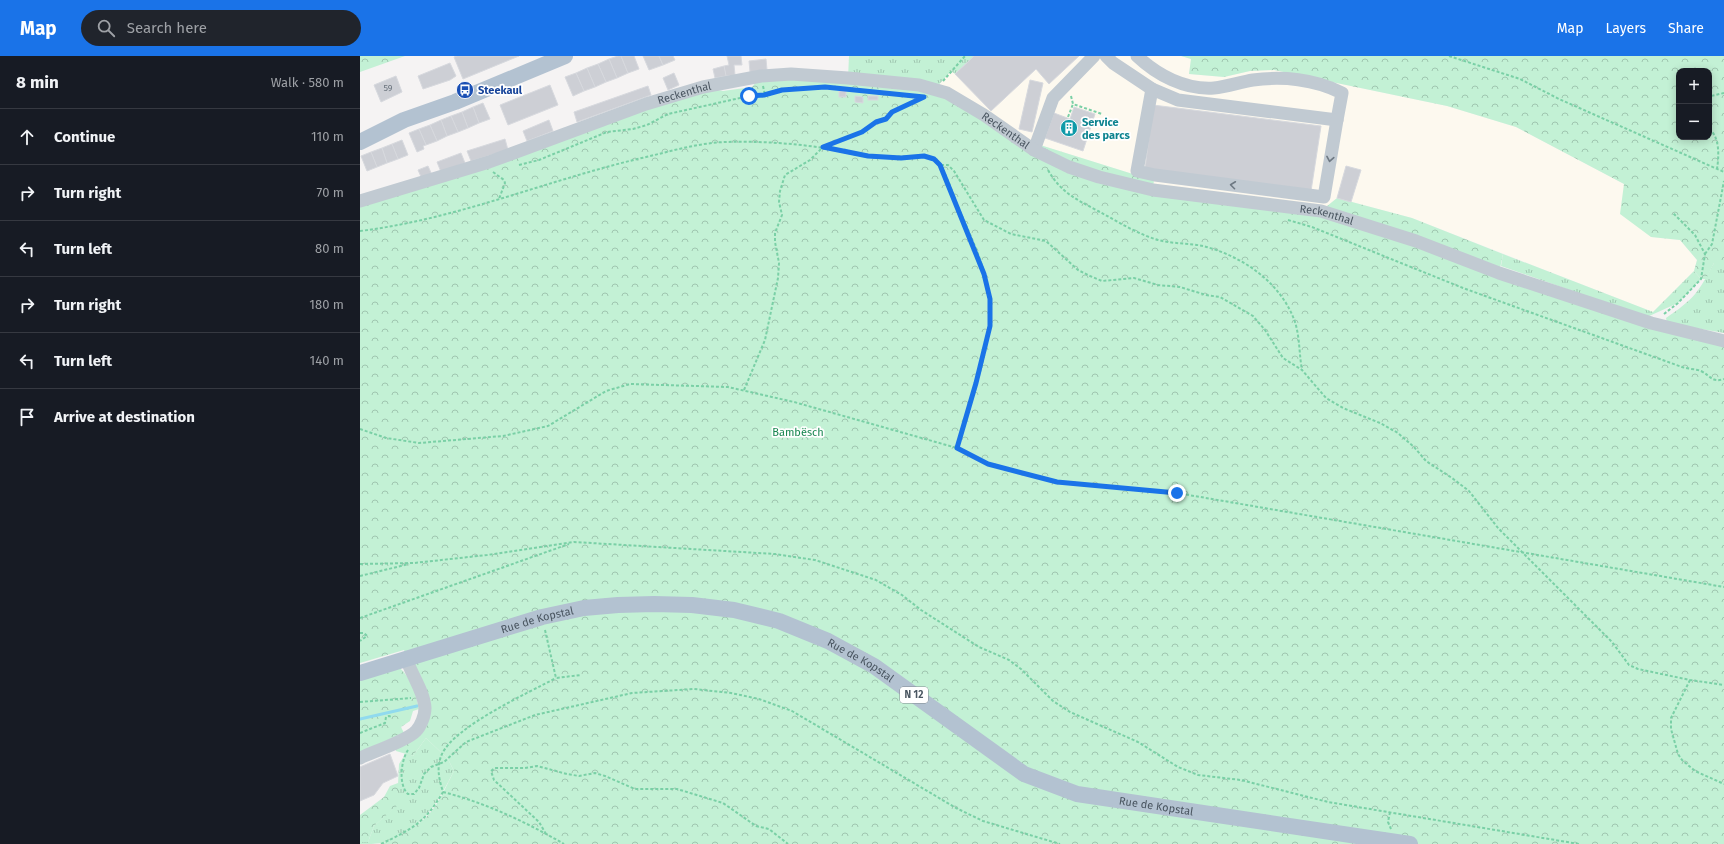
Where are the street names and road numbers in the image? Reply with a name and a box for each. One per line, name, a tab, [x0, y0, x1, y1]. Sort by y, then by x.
street label: Reckenthal	[656, 79, 712, 107]
street label: Reckenthal	[979, 109, 1032, 151]
street label: Reckenthal	[1299, 202, 1355, 227]
street label: Rue de Kopstal	[499, 604, 575, 636]
street label: Rue de Kopstal	[825, 636, 896, 685]
road number: N 12	[900, 687, 928, 703]
street label: Rue de Kopstal	[1118, 794, 1194, 818]

